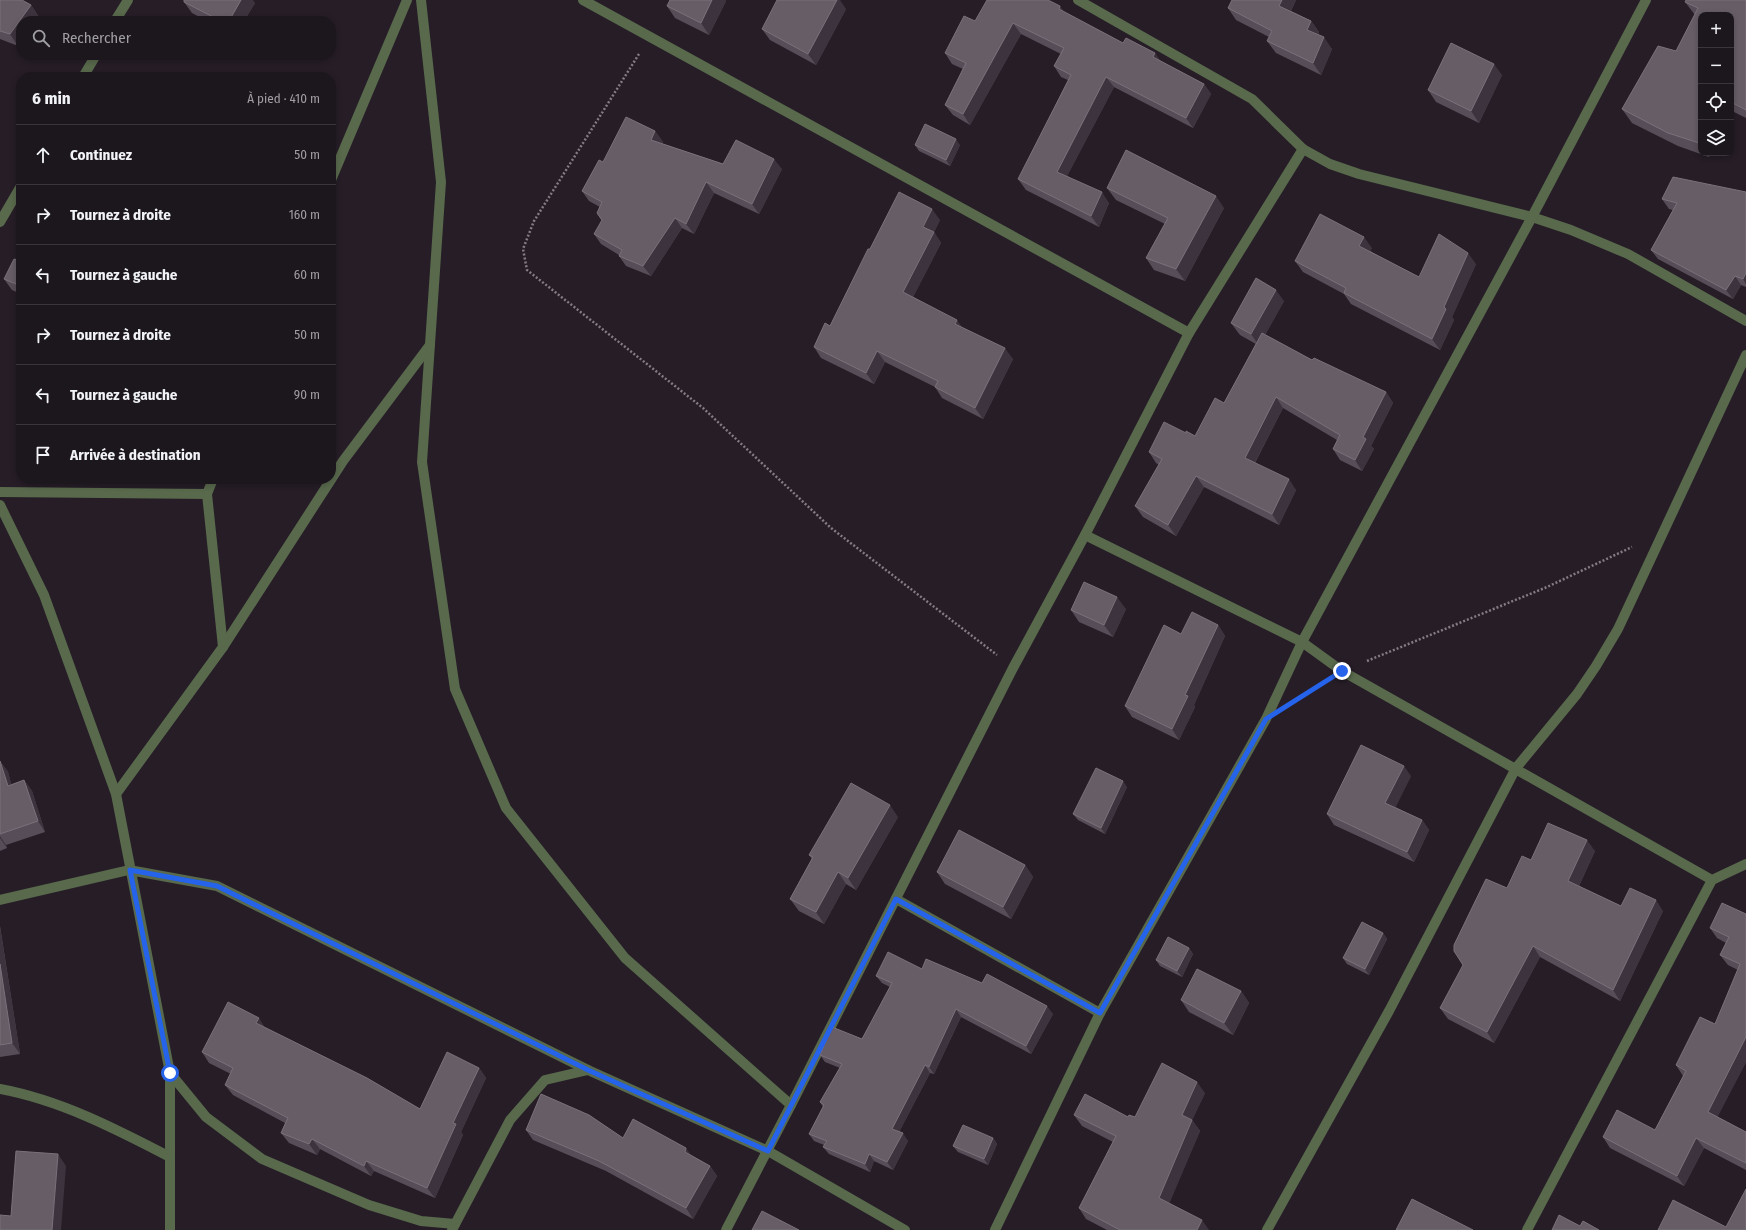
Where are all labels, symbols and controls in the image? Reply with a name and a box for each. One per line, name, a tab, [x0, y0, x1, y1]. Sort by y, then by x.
map controls	[1698, 12, 1734, 156]
button: +	[1698, 12, 1734, 48]
search box	[16, 16, 336, 60]
icon: search	[30, 27, 52, 49]
text: Rechercher	[62, 29, 131, 47]
button: −	[1698, 48, 1734, 84]
button: locate	[1698, 84, 1734, 120]
text: 6 min	[32, 88, 71, 109]
text: À pied · 410 m	[247, 91, 320, 106]
button: layers	[1698, 120, 1734, 156]
icon: ahead	[32, 144, 54, 166]
text: Continuez	[70, 146, 132, 164]
text: 50 m	[294, 147, 320, 162]
icon: right	[32, 204, 54, 226]
text: Tournez à droite	[70, 206, 171, 224]
text: 160 m	[289, 207, 320, 222]
icon: left	[32, 264, 54, 286]
text: Tournez à gauche	[70, 266, 177, 284]
text: 60 m	[294, 267, 320, 282]
icon: right	[32, 324, 54, 346]
text: Tournez à droite	[70, 326, 171, 344]
text: 50 m	[294, 327, 320, 342]
icon: left	[32, 384, 54, 406]
text: Tournez à gauche	[70, 386, 177, 404]
text: 90 m	[294, 387, 320, 402]
icon: arrive	[32, 444, 54, 466]
text: Arrivée à destination	[70, 446, 201, 464]
route end	[1333, 662, 1351, 680]
route start	[161, 1064, 179, 1082]

